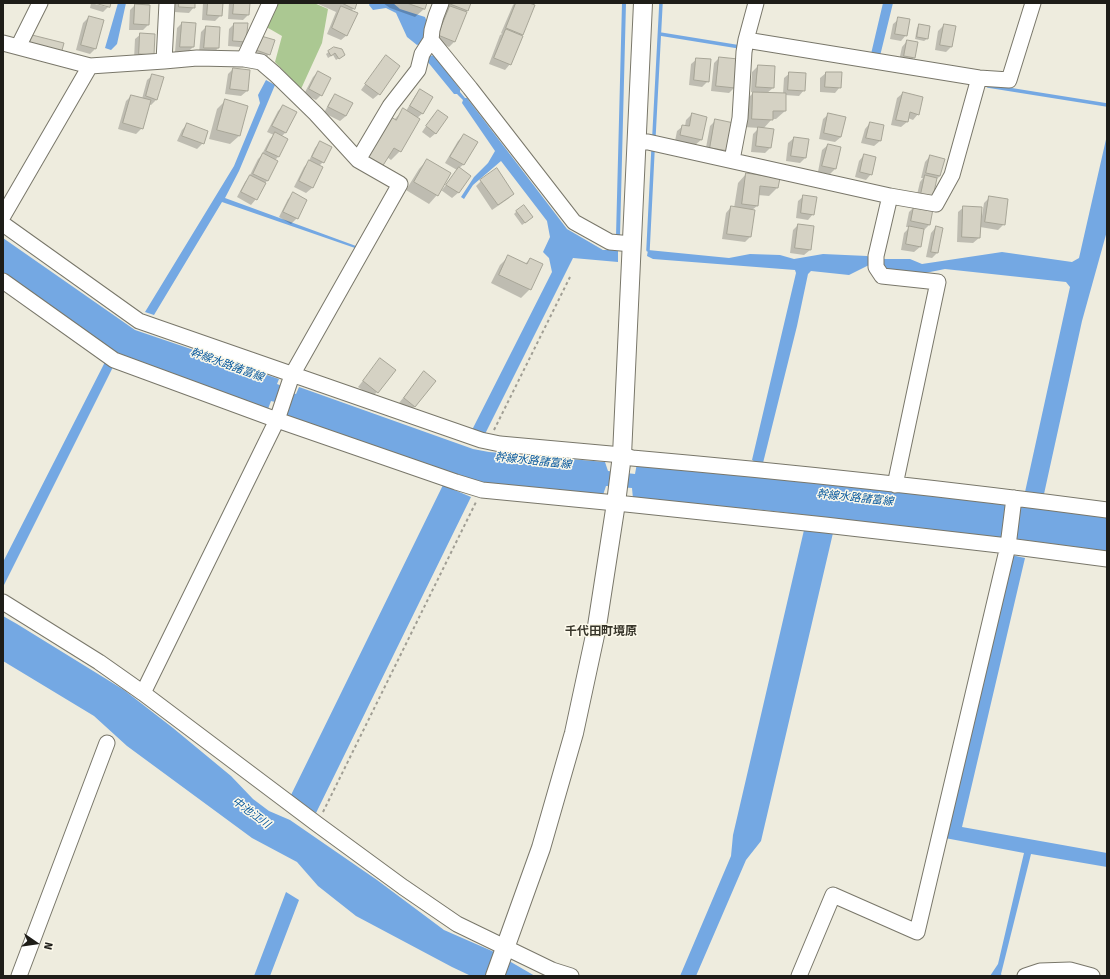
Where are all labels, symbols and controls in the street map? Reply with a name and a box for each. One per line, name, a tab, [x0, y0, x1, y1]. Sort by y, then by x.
water label: 幹線水路諸富線	[189, 346, 265, 384]
water label: 幹線水路諸富線	[494, 450, 572, 472]
water label: 幹線水路諸富線	[816, 487, 894, 509]
district label: 千代田町境原	[565, 625, 637, 639]
water label: 中池江川	[229, 795, 273, 831]
north arrow	[16, 923, 56, 963]
text: N	[41, 941, 55, 951]

